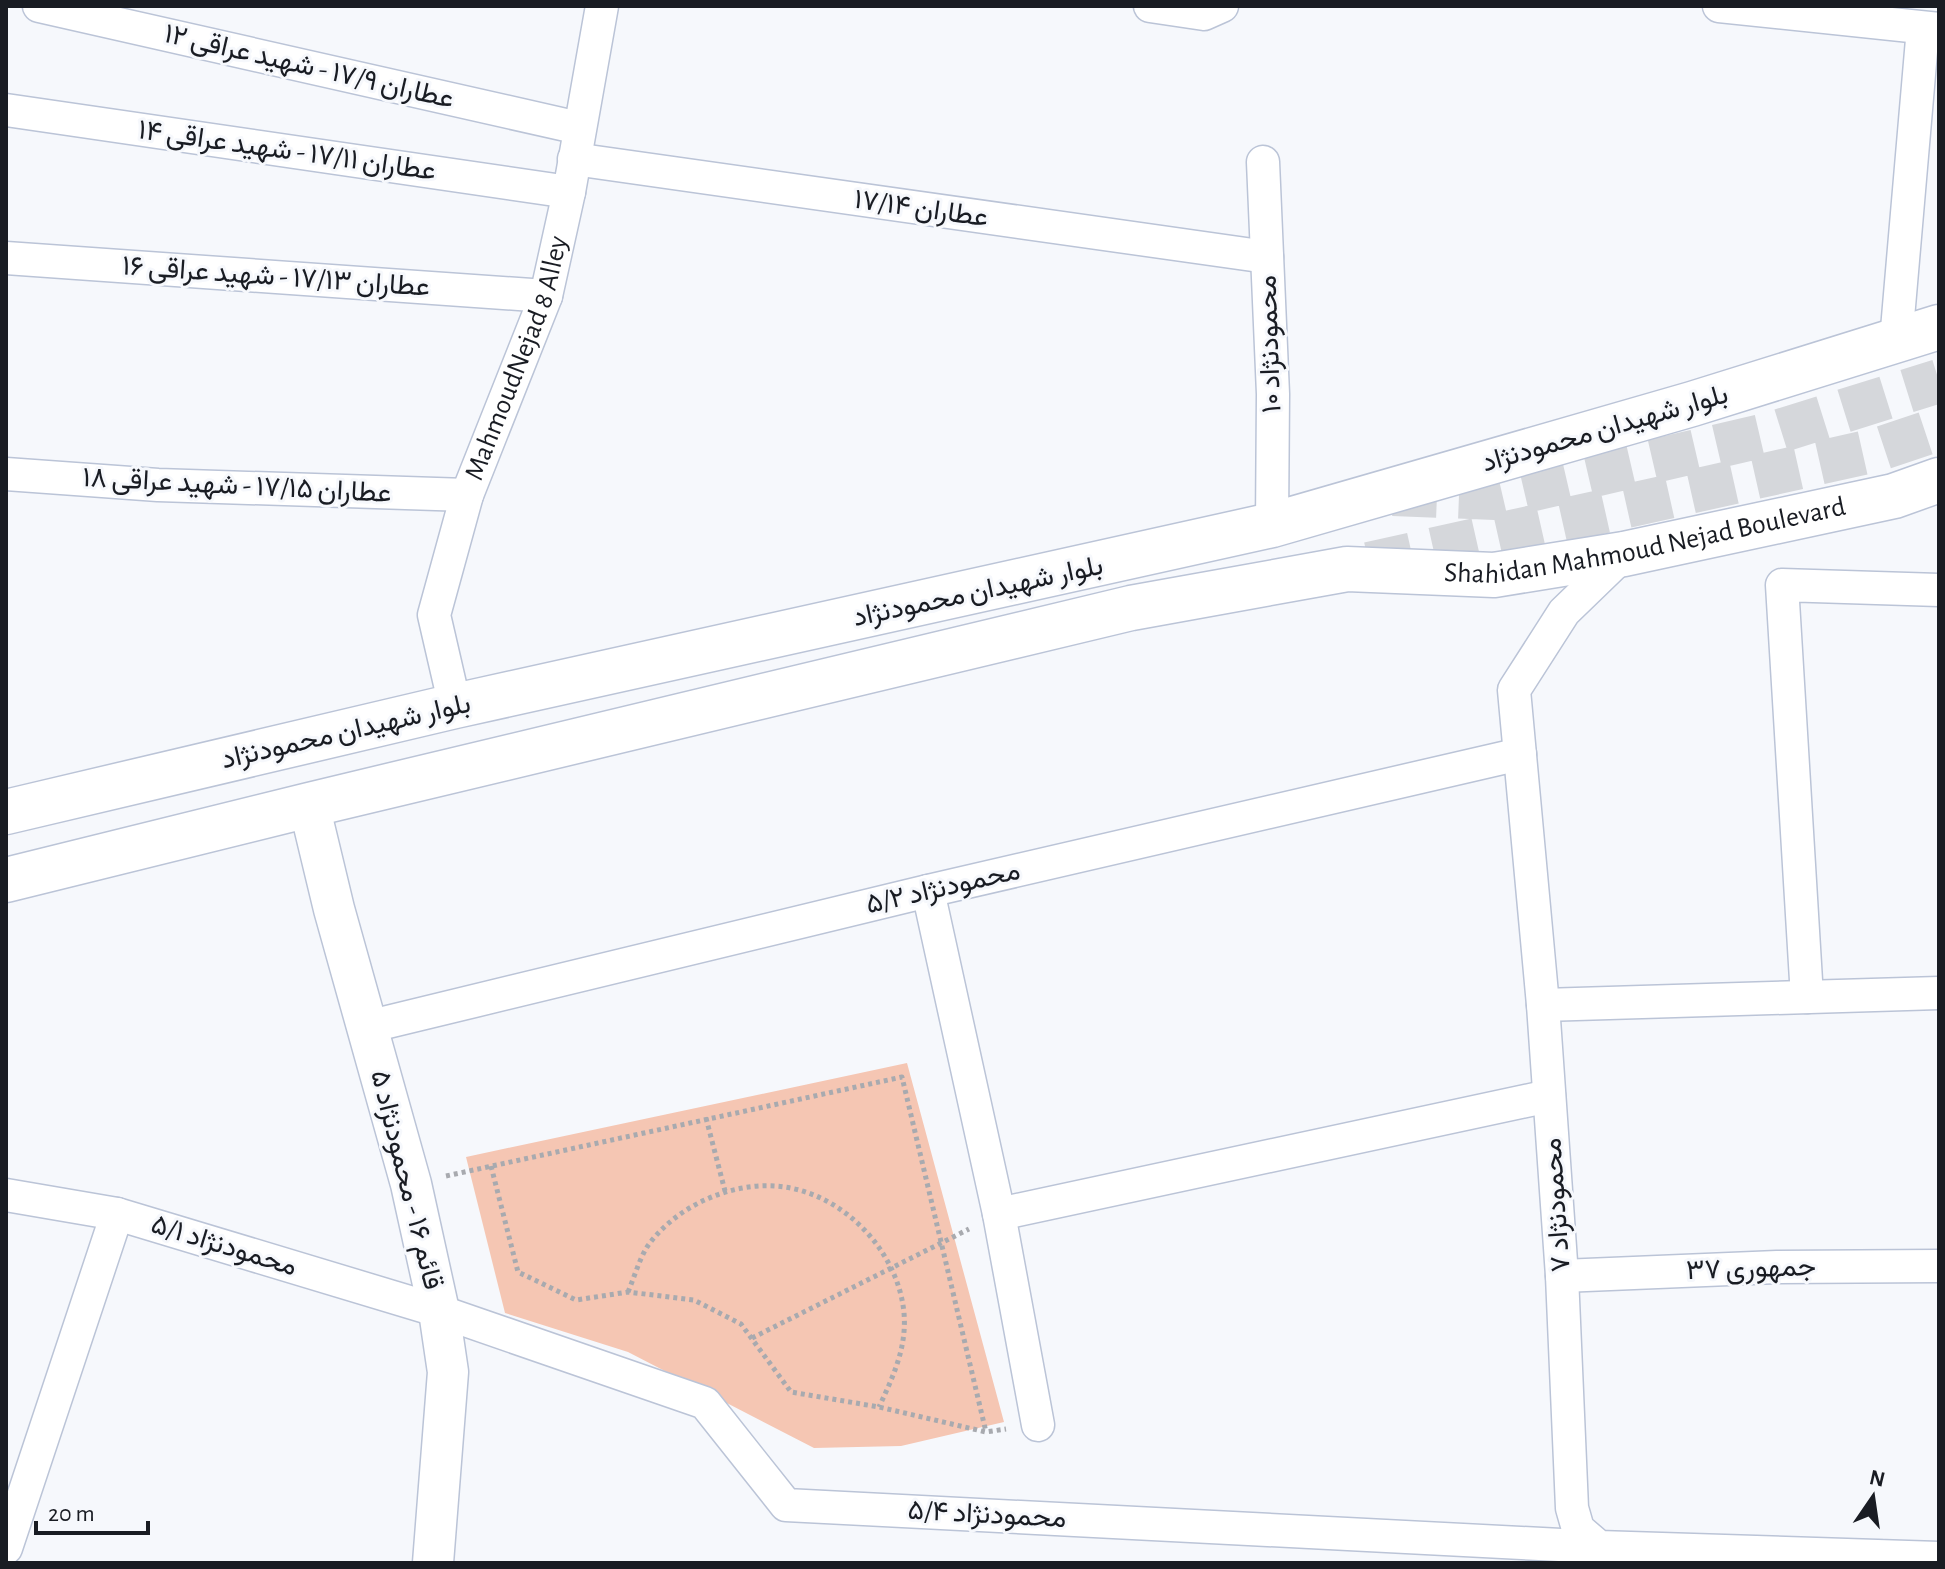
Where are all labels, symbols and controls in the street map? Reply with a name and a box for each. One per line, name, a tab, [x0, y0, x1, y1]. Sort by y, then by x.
street label: عطاران ۱۷/۹ - شهید عراقی ۱۲	[161, 20, 457, 116]
street label: عطاران ۱۷/۱۱ - شهید عراقی ۱۴	[136, 116, 438, 188]
street label: عطاران ۱۷/۱۴	[852, 186, 990, 234]
street label: MahmoudNejad 8 Alley	[460, 233, 573, 484]
street label: عطاران ۱۷/۱۳ - شهید عراقی ۱۶	[121, 252, 431, 304]
street label: محمودنژاد ۱۰	[1254, 274, 1288, 413]
street label: بلوار شهیدان محمودنژاد	[1479, 380, 1732, 480]
street label: عطاران ۱۷/۱۵ - شهید عراقی ۱۸	[82, 464, 392, 510]
street label: Shahidan Mahmoud Nejad Boulevard	[1444, 493, 1848, 589]
street label: بلوار شهیدان محمودنژاد	[850, 552, 1106, 634]
street label: بلوار شهیدان محمودنژاد	[219, 690, 474, 776]
street label: محمودنژاد ۵/۲	[863, 857, 1023, 921]
street label: قائم ۱۶ - محمودنژاد ۵	[362, 1067, 447, 1293]
street label: محمودنژاد ۷	[1538, 1137, 1578, 1273]
street label: محمودنژاد ۵/۱	[147, 1211, 300, 1283]
street label: جمهوری ۳۷	[1685, 1253, 1817, 1287]
north arrow	[1833, 1457, 1913, 1537]
text: N	[1867, 1466, 1887, 1491]
scale bar	[36, 1485, 148, 1535]
street label: محمودنژاد ۵/۴	[907, 1497, 1067, 1535]
text: 20 m	[48, 1502, 95, 1526]

